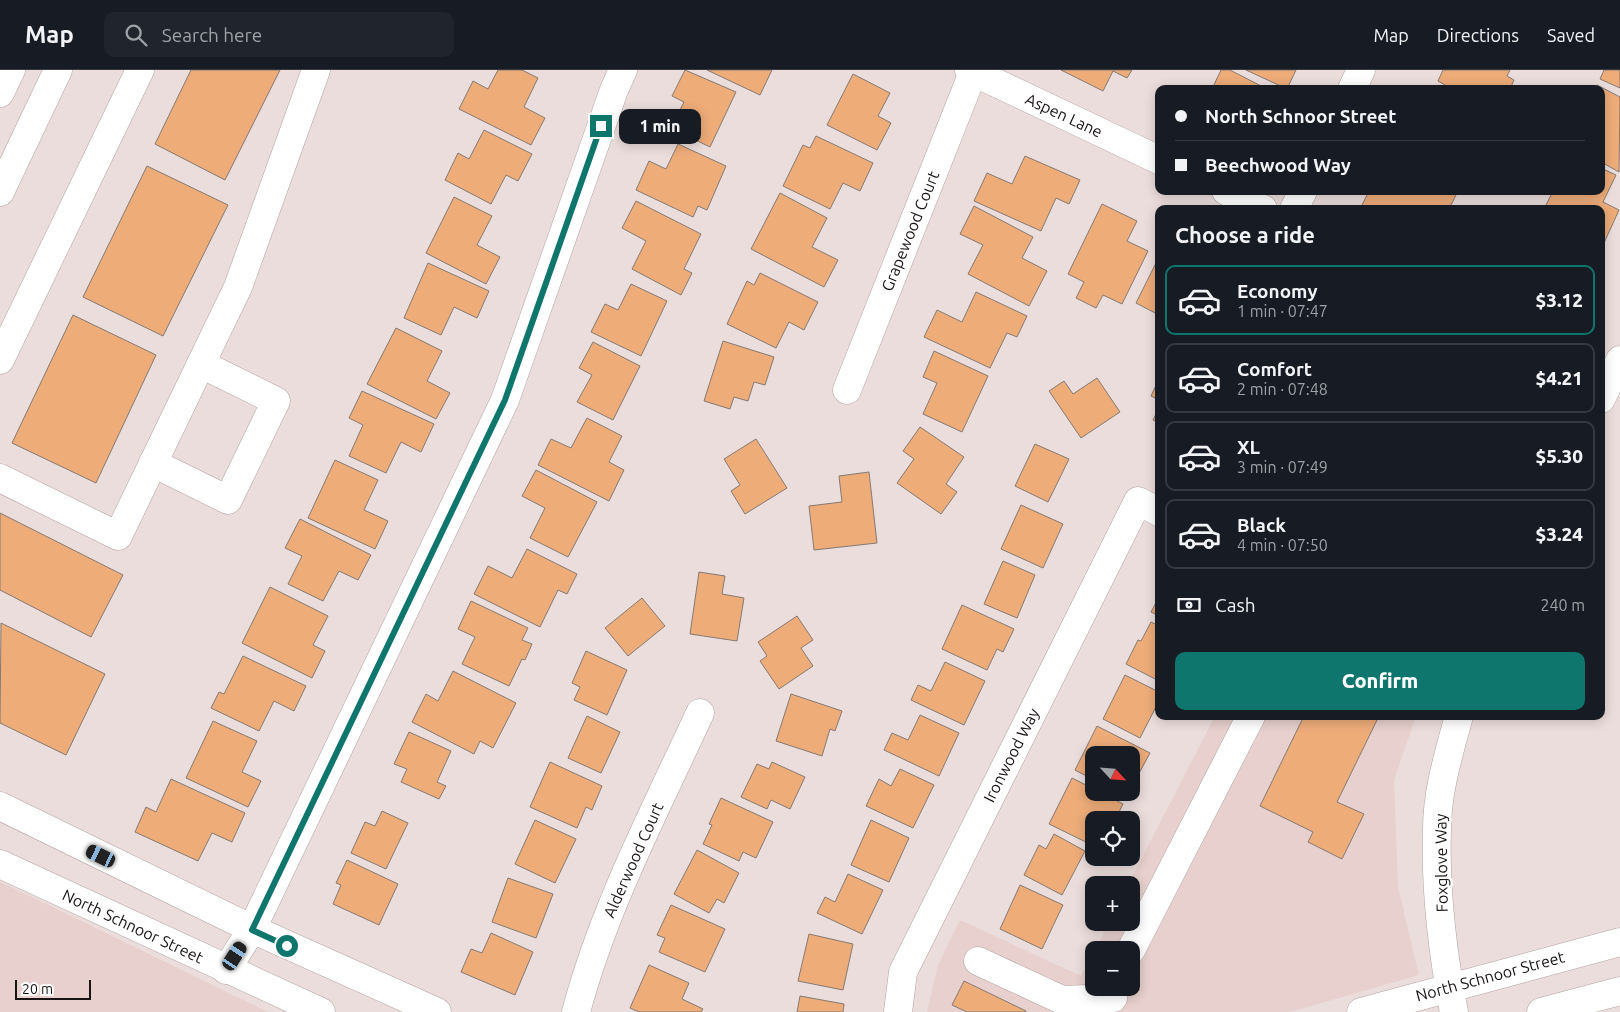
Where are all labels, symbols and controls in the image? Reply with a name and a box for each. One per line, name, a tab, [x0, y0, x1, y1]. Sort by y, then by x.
search box	[104, 12, 454, 57]
text: Map	[25, 21, 74, 48]
icon: search	[122, 21, 150, 49]
text: Search here	[162, 24, 262, 46]
text: Map	[1373, 25, 1409, 45]
text: Directions	[1437, 25, 1519, 45]
text: Saved	[1547, 25, 1595, 45]
street label: Aspen Lane	[1023, 89, 1105, 141]
text: North Schnoor Street	[1205, 105, 1397, 127]
callout: 1 min	[618, 108, 701, 144]
route end	[590, 115, 612, 137]
text: 1 min	[640, 117, 680, 135]
text: Beechwood Way	[1205, 154, 1351, 176]
street label: Grapewood Court	[878, 168, 943, 294]
text: Choose a ride	[1175, 222, 1315, 247]
icon: car	[1177, 278, 1222, 323]
text: Economy	[1237, 280, 1318, 302]
text: $3.12	[1535, 289, 1583, 311]
text: 1 min · 07:47	[1237, 302, 1328, 320]
icon: car	[1177, 356, 1222, 401]
text: Comfort	[1237, 358, 1312, 380]
text: $4.21	[1535, 367, 1583, 389]
text: 2 min · 07:48	[1237, 380, 1328, 398]
icon: car	[1177, 434, 1222, 479]
text: XL	[1237, 436, 1260, 458]
text: $5.30	[1535, 445, 1583, 467]
text: 3 min · 07:49	[1237, 458, 1328, 476]
icon: car	[1177, 512, 1222, 557]
text: Black	[1237, 514, 1286, 536]
text: $3.24	[1535, 523, 1583, 545]
text: 4 min · 07:50	[1237, 536, 1328, 554]
icon: cash	[1175, 591, 1203, 619]
text: Cash	[1215, 594, 1256, 616]
text: 240 m	[1540, 596, 1585, 614]
button: Confirm	[1175, 652, 1585, 710]
street label: Ironwood Way	[980, 705, 1043, 805]
north arrow	[1085, 746, 1140, 801]
map controls	[1085, 746, 1140, 996]
street label: Alderwood Court	[600, 799, 667, 920]
button: locate	[1085, 811, 1140, 866]
street label: Foxglove Way	[1431, 813, 1451, 913]
car	[84, 843, 117, 869]
button: +	[1085, 876, 1140, 931]
street label: North Schnoor Street	[60, 885, 207, 967]
route start	[276, 935, 298, 957]
car	[220, 939, 249, 973]
button: −	[1085, 941, 1140, 996]
street label: North Schnoor Street	[1414, 947, 1567, 1005]
scale bar	[15, 977, 91, 1000]
text: 20 m	[22, 981, 53, 997]

